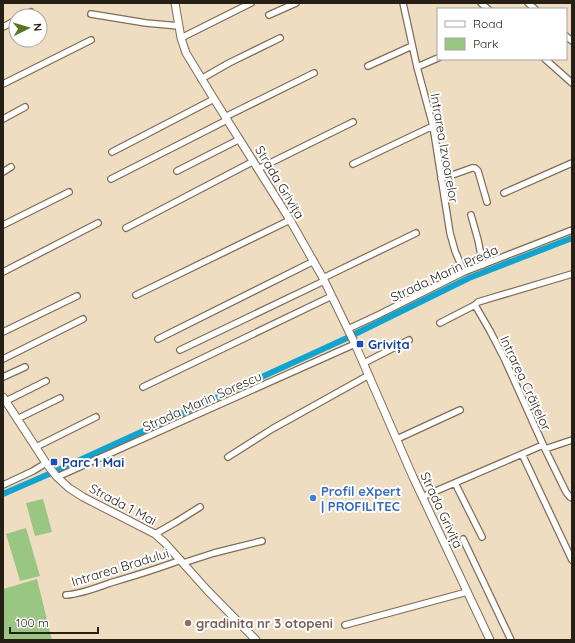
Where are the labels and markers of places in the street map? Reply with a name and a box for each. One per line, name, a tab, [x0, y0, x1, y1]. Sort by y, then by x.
place label: Grivița	[368, 336, 410, 353]
marker: Grivița	[355, 339, 365, 349]
place label: Parc 1 Mai	[62, 454, 124, 470]
marker: Parc 1 Mai	[49, 457, 59, 467]
place label: Profil eXpert | PROFILITEC	[321, 483, 401, 514]
marker: Profil eXpert | PROFILITEC	[308, 493, 318, 503]
place label: gradinita nr 3 otopeni	[196, 615, 333, 631]
marker: gradinita nr 3 otopeni	[183, 618, 193, 628]

